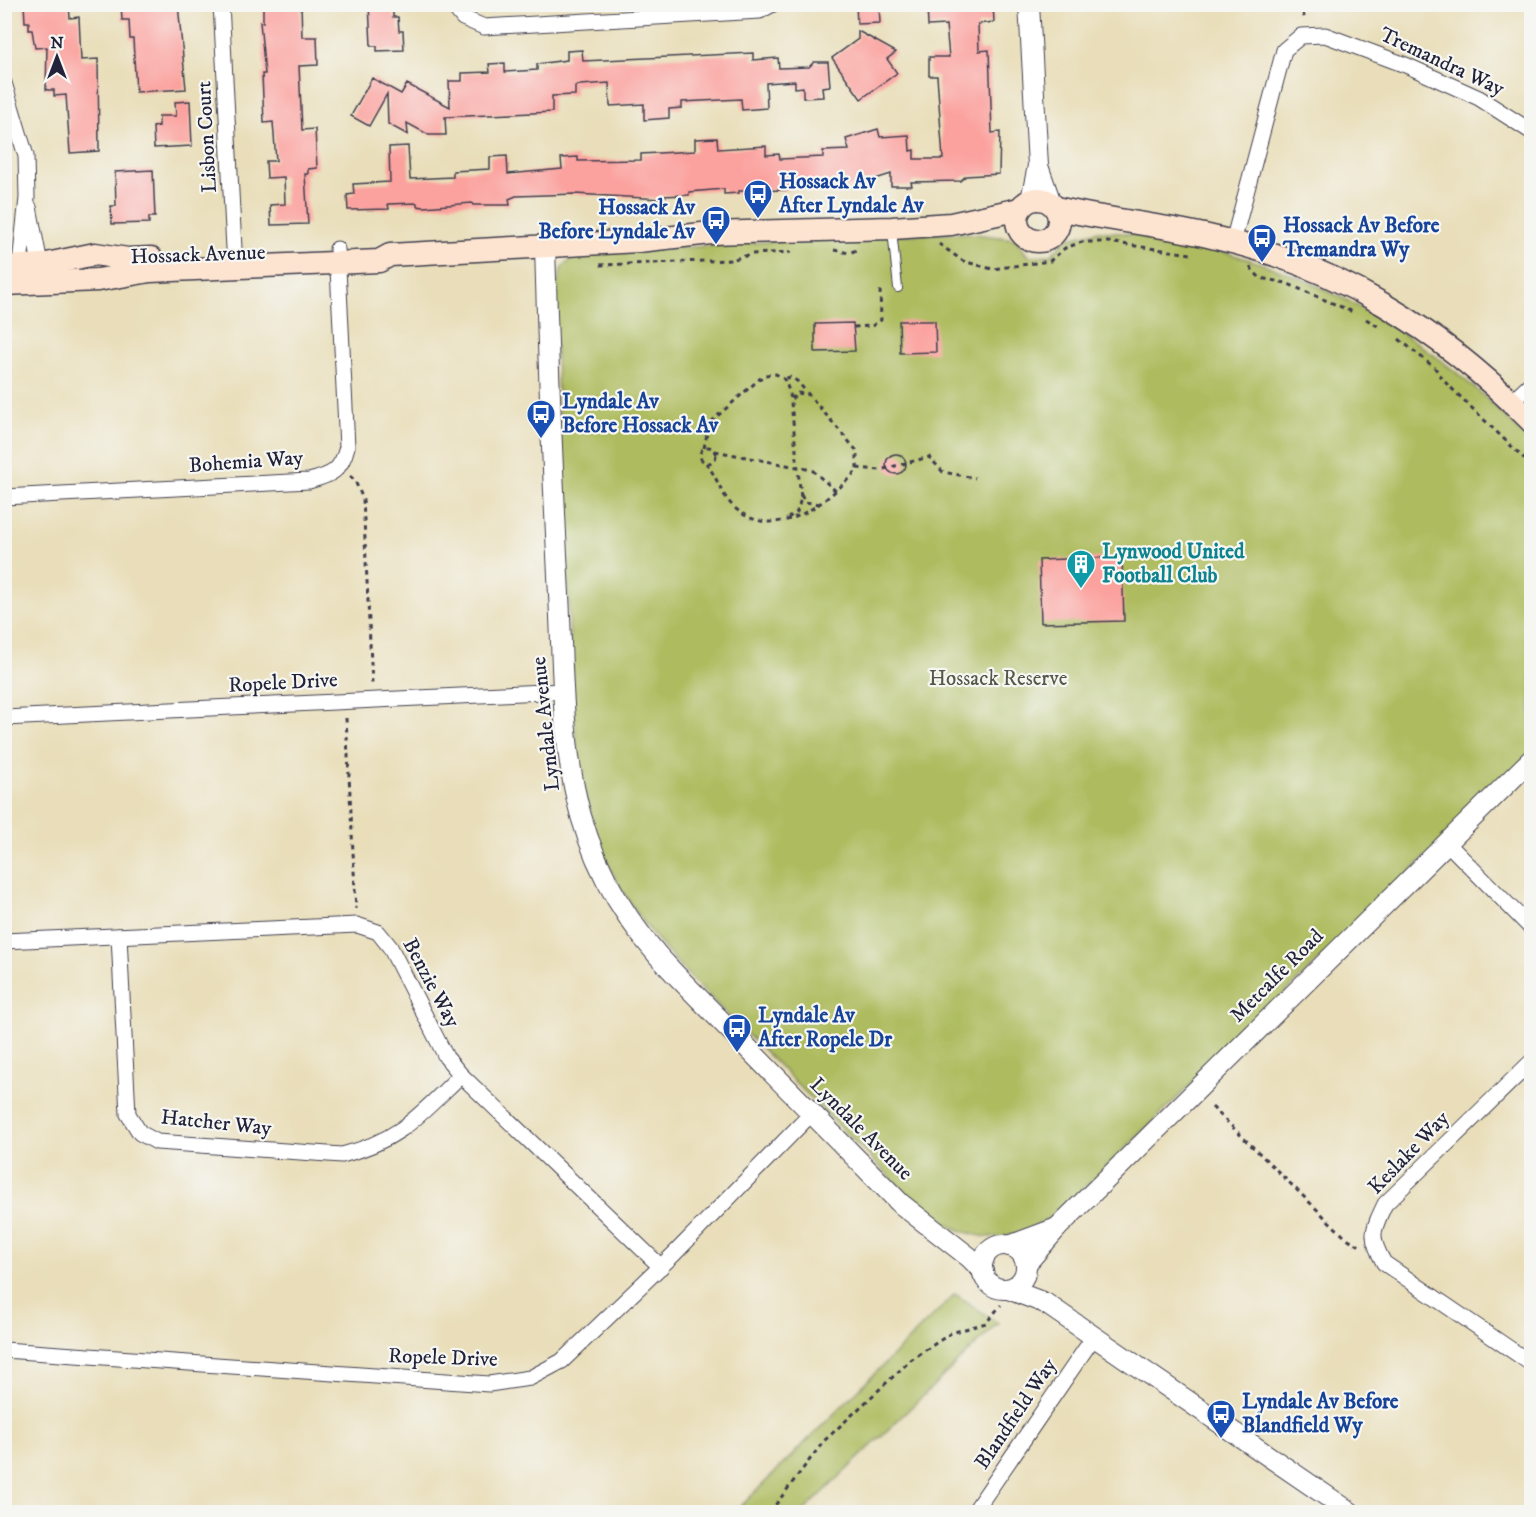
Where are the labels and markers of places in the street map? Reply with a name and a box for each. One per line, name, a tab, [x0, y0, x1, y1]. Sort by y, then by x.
place label: Hossack Av After Lyndale Av	[778, 169, 924, 219]
bus stop icon: Hossack Av After Lyndale Av	[742, 178, 774, 220]
place label: Hossack Av Before Lyndale Av	[538, 195, 696, 245]
bus stop icon: Hossack Av Before Lyndale Av	[700, 204, 732, 246]
place label: Hossack Av Before Tremandra Wy	[1282, 213, 1440, 263]
bus stop icon: Hossack Av Before Tremandra Wy	[1246, 222, 1278, 264]
place label: Lyndale Av Before Hossack Av	[562, 389, 719, 439]
bus stop icon: Lyndale Av Before Hossack Av	[525, 398, 557, 440]
place label: Lynwood United Football Club	[1102, 539, 1245, 589]
building icon: Lynwood United Football Club	[1065, 548, 1097, 590]
place label: Lyndale Av After Ropele Dr	[757, 1003, 893, 1053]
bus stop icon: Lyndale Av After Ropele Dr	[721, 1012, 753, 1054]
place label: Lyndale Av Before Blandfield Wy	[1242, 1389, 1399, 1439]
bus stop icon: Lyndale Av Before Blandfield Wy	[1205, 1398, 1237, 1440]

